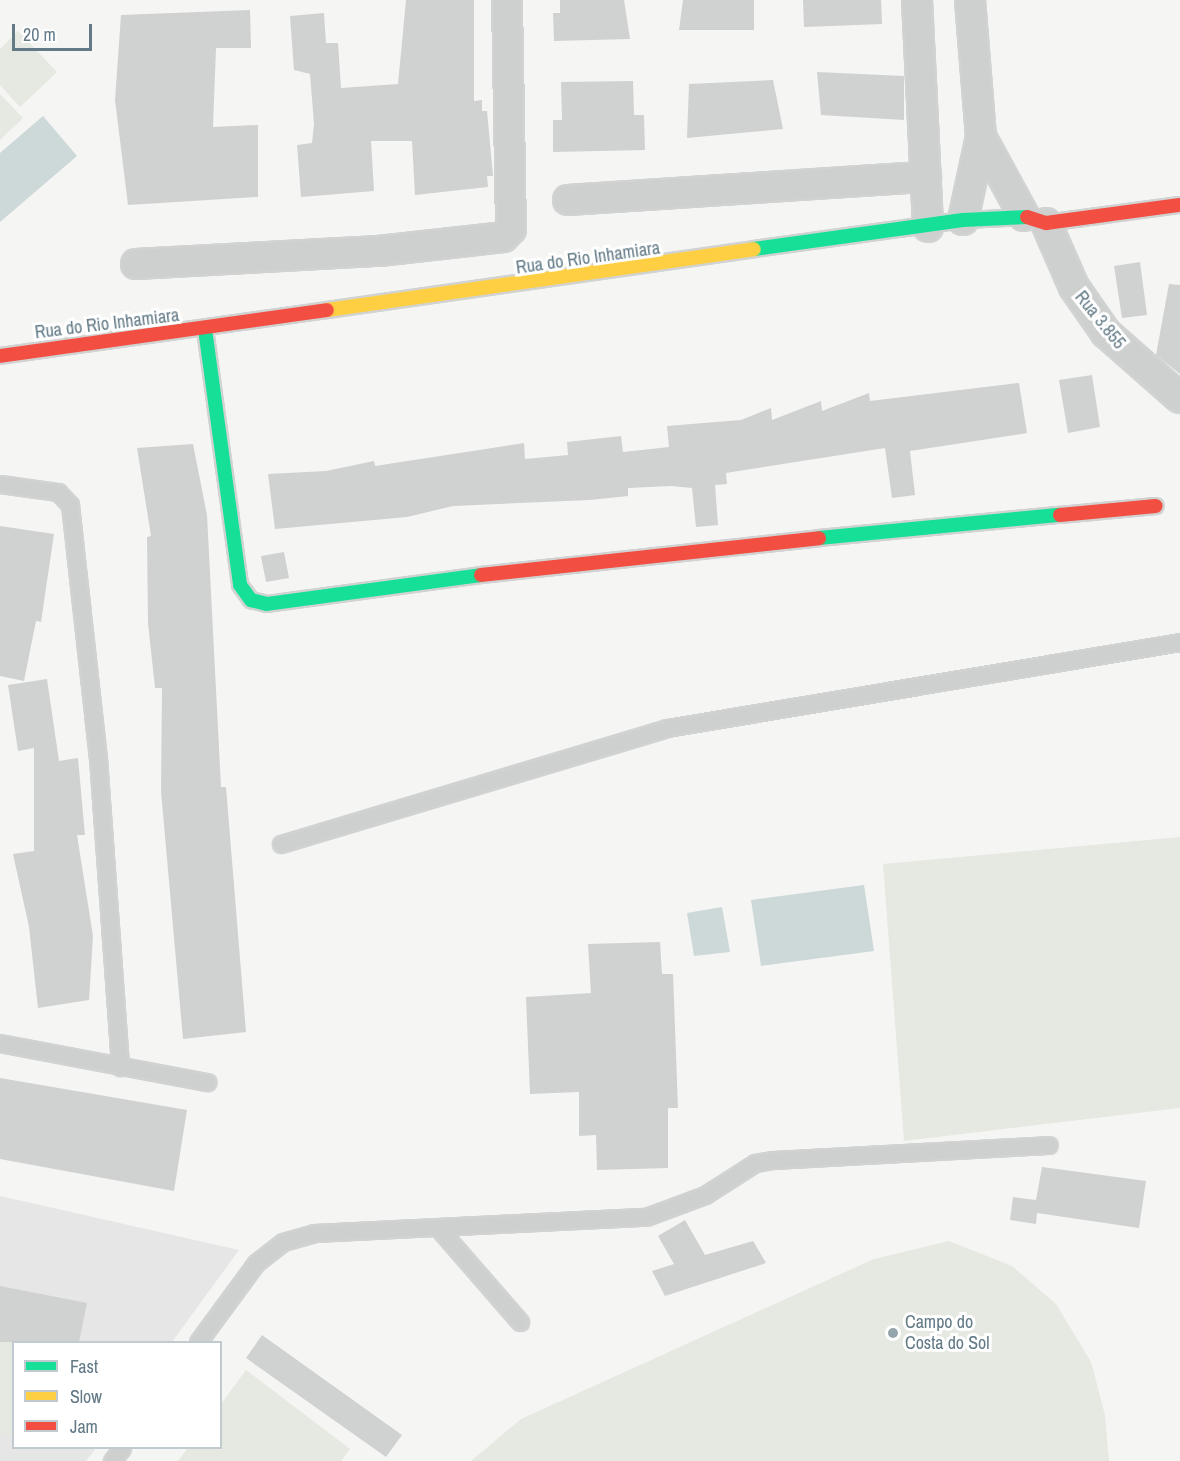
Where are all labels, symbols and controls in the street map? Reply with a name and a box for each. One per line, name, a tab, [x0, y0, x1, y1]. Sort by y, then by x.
scale bar	[15, 12, 94, 50]
text: 20 m	[23, 22, 56, 47]
street label: Rua do Rio Inhamiara	[515, 237, 661, 279]
street label: Rua 3.855	[1070, 287, 1130, 353]
street label: Rua do Rio Inhamiara	[34, 304, 180, 344]
place label: Campo do Costa do Sol	[905, 1312, 990, 1354]
marker: Campo do Costa do Sol	[886, 1326, 900, 1340]
legend	[12, 1341, 222, 1449]
text: Fast	[70, 1354, 98, 1379]
text: Slow	[70, 1384, 102, 1409]
text: Jam	[70, 1414, 98, 1439]

